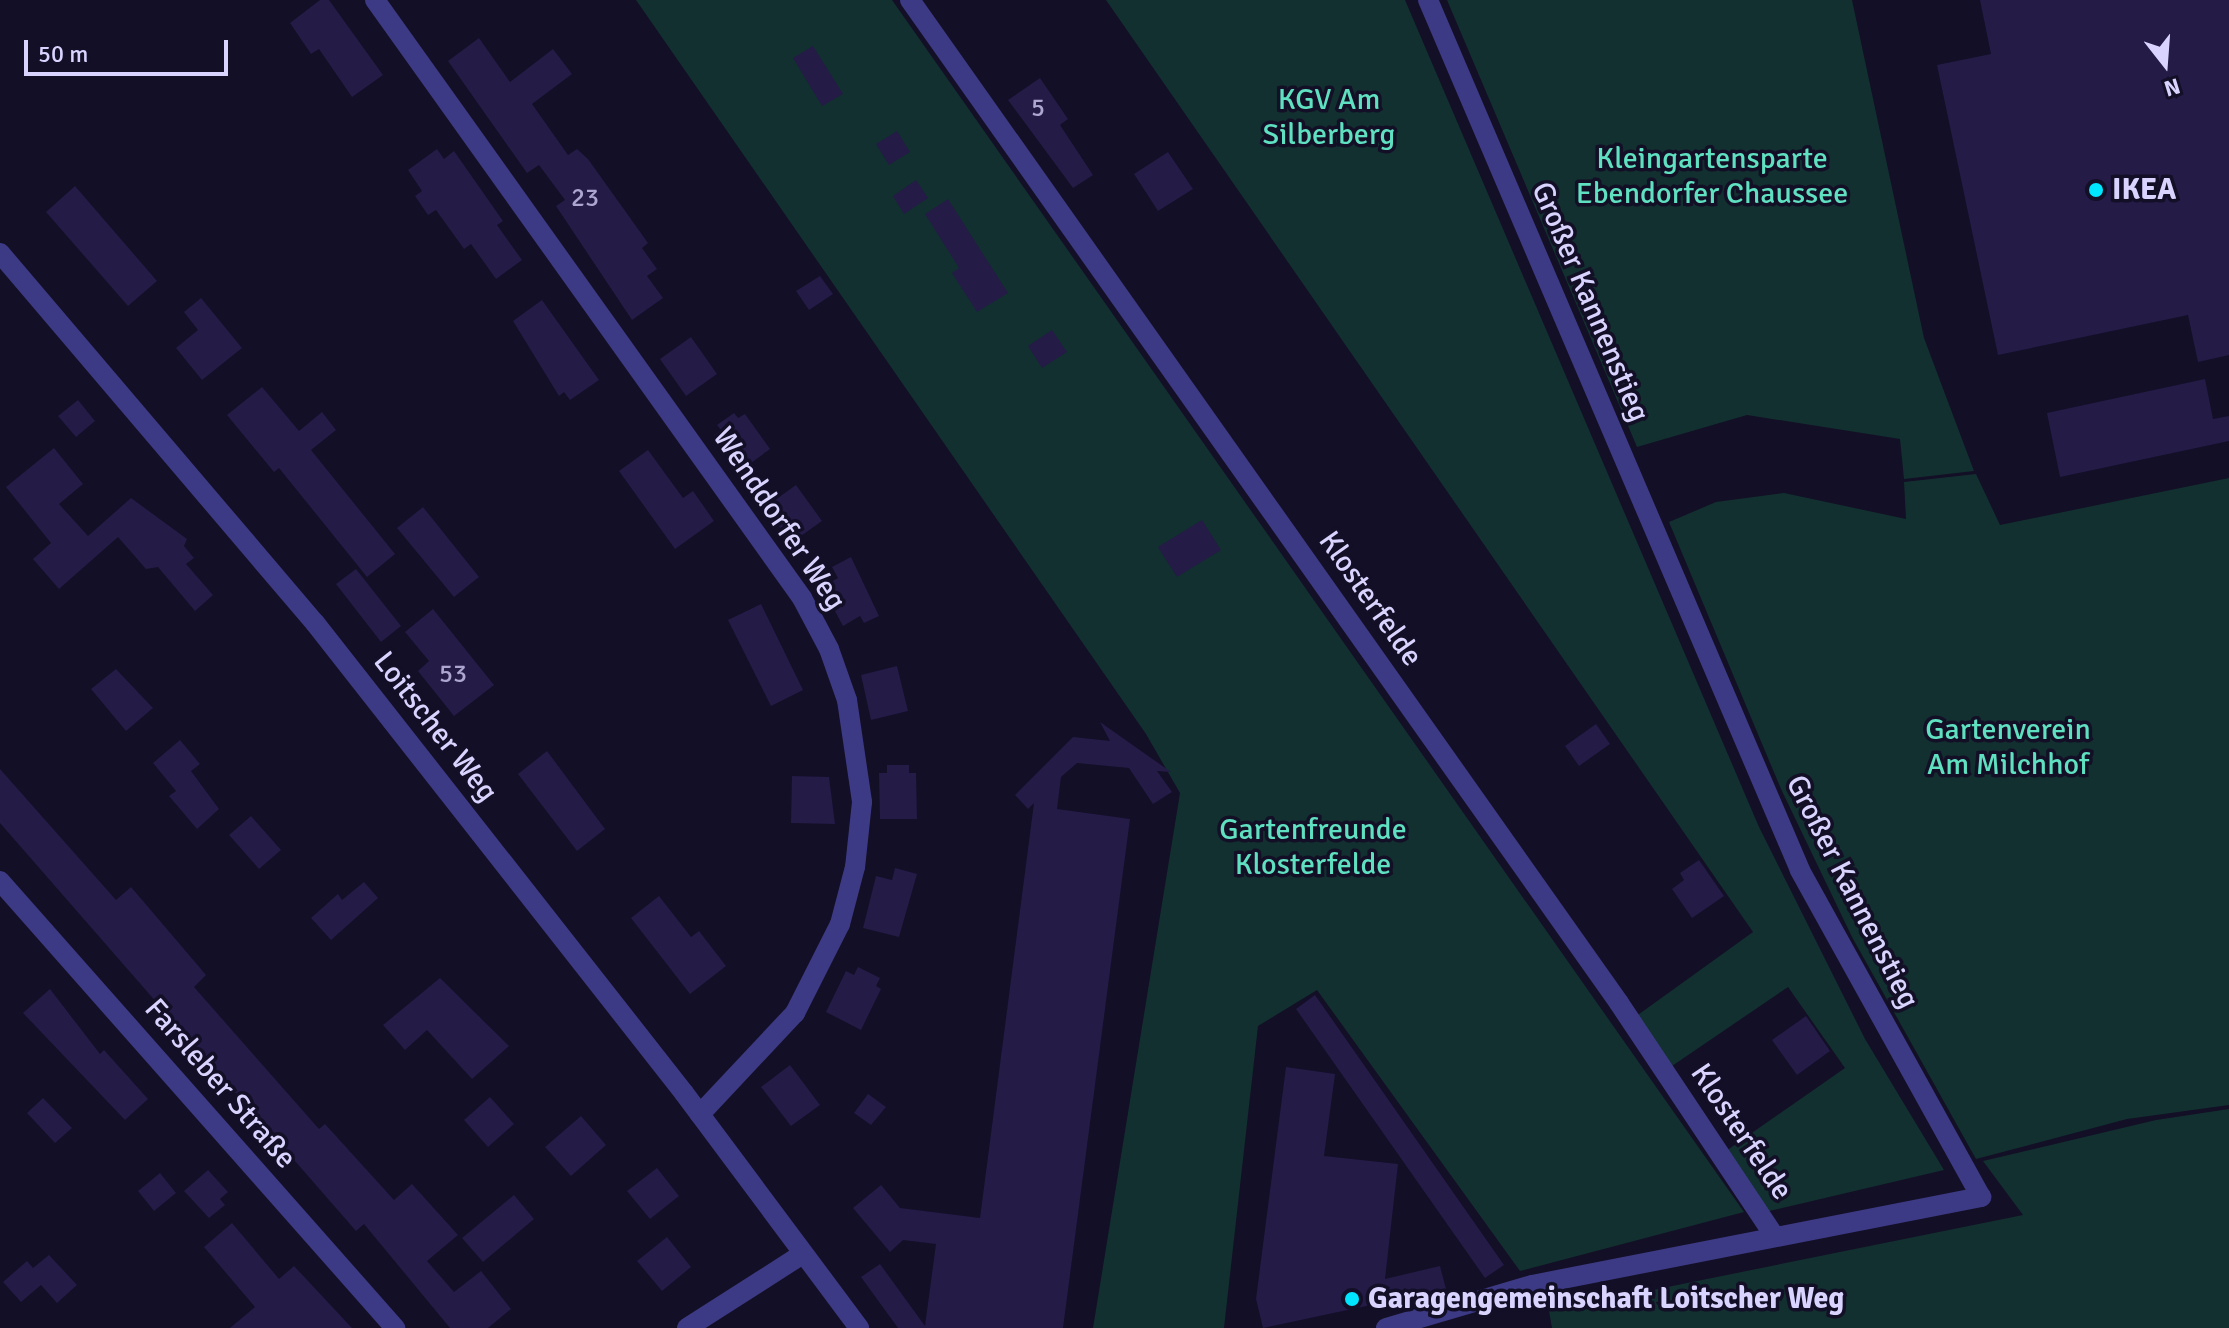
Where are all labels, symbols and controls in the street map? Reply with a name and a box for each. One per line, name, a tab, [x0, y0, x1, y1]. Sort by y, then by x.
scale bar	[28, 24, 232, 74]
north arrow	[2125, 24, 2205, 104]
text: 50 m	[38, 39, 88, 69]
text: N	[2161, 72, 2183, 103]
park label: KGV Am Silberberg	[1263, 82, 1395, 152]
house number: 5	[1031, 93, 1045, 125]
park label: Kleingartensparte Ebendorfer Chaussee	[1576, 141, 1848, 212]
place label: IKEA	[2112, 172, 2176, 208]
street label: Großer Kannenstieg	[1523, 177, 1657, 427]
marker: IKEA	[2087, 181, 2105, 199]
house number: 23	[571, 183, 599, 215]
street label: Wenddorfer Weg	[705, 421, 853, 617]
street label: Klosterfelde	[1310, 525, 1430, 673]
street label: Loitscher Weg	[365, 645, 505, 809]
house number: 53	[439, 659, 467, 691]
park label: Gartenverein Am Milchhof	[1925, 712, 2091, 782]
street label: Großer Kannenstieg	[1778, 769, 1926, 1015]
park label: Gartenfreunde Klosterfelde	[1219, 812, 1407, 882]
street label: Farsleber Straße	[137, 992, 303, 1176]
street label: Klosterfelde	[1682, 1057, 1800, 1207]
place label: Garagengemeinschaft Loitscher Weg	[1368, 1281, 1844, 1317]
marker: Garagengemeinschaft Loitscher Weg	[1343, 1290, 1361, 1308]

